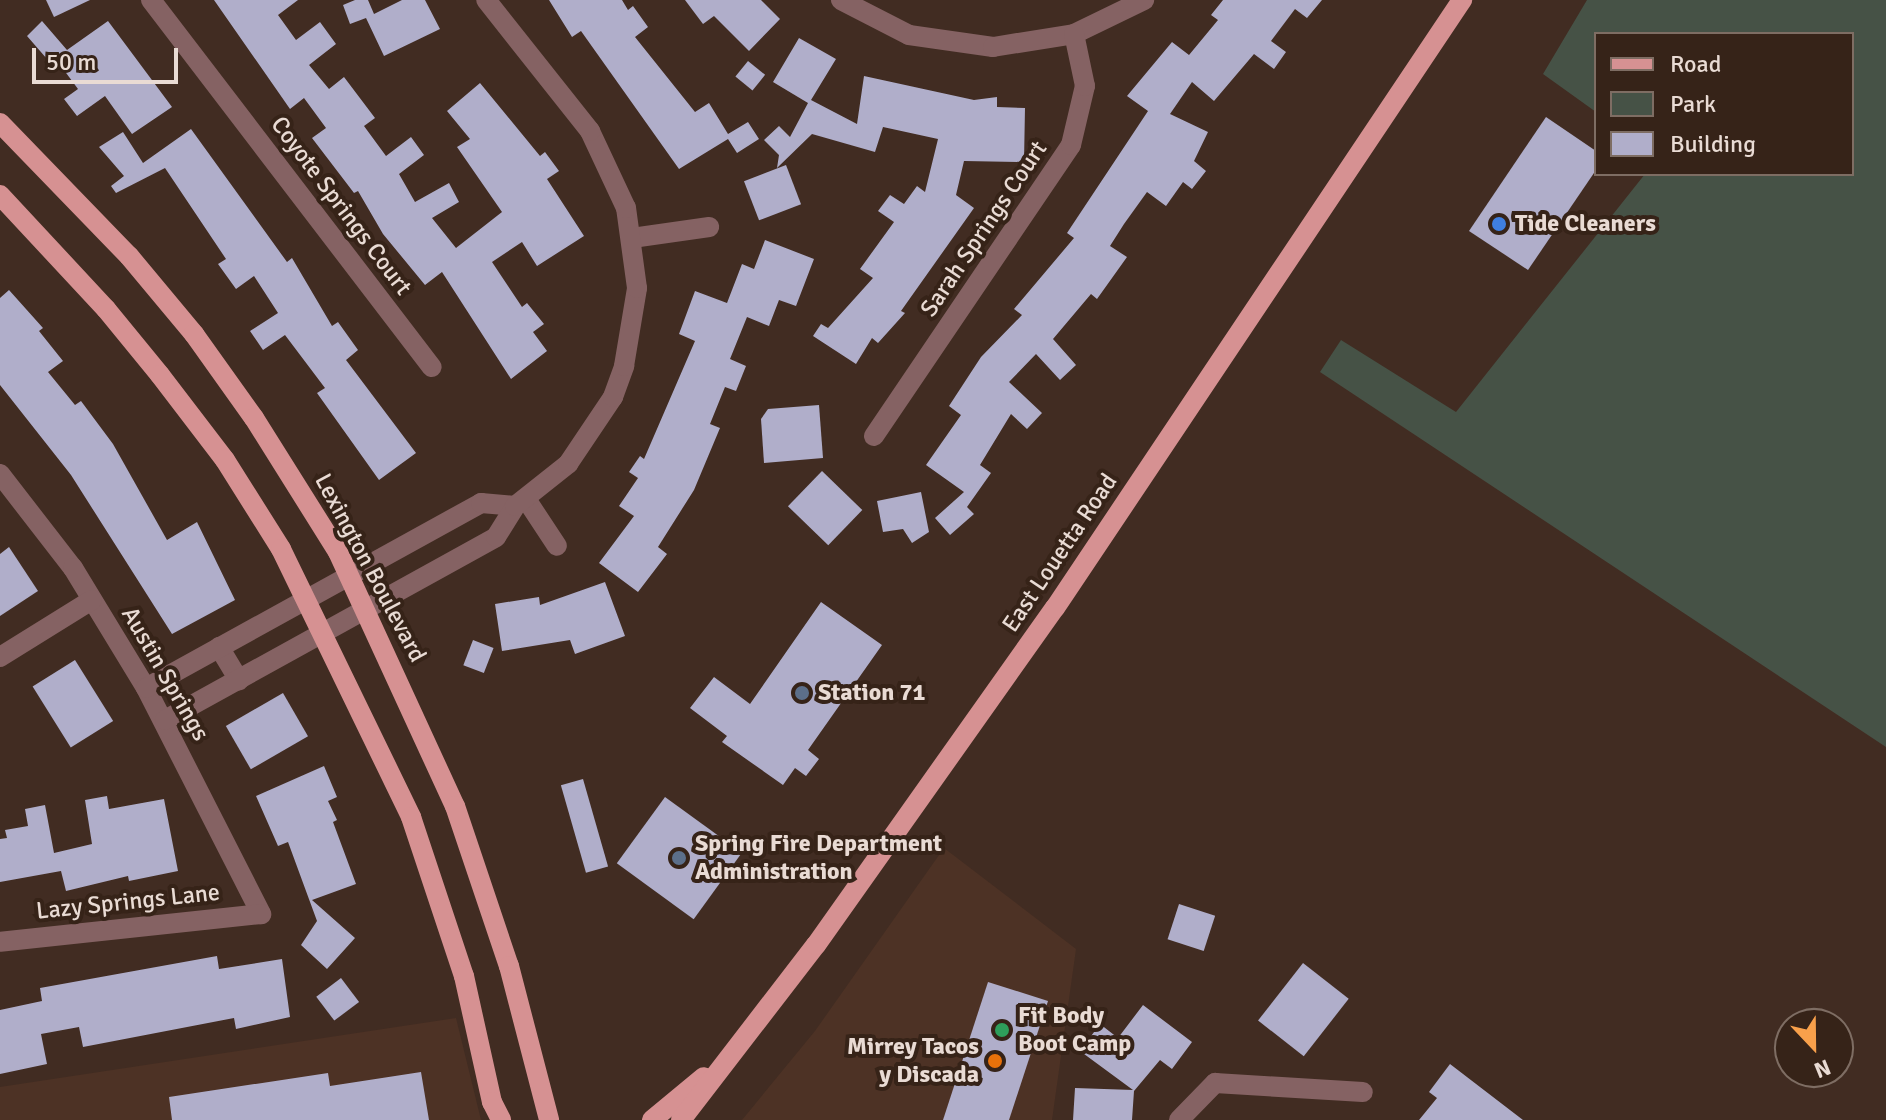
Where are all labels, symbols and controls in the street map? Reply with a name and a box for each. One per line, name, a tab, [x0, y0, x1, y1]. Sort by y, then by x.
scale bar	[36, 32, 182, 82]
legend	[1594, 32, 1854, 176]
text: 50 m	[46, 47, 96, 77]
text: Road	[1670, 49, 1721, 79]
text: Park	[1670, 89, 1716, 119]
street label: Coyote Springs Court	[264, 111, 418, 301]
text: Building	[1670, 129, 1756, 159]
street label: Sarah Springs Court	[915, 136, 1053, 322]
place label: Tide Cleaners	[1515, 210, 1656, 238]
marker: Tide Cleaners	[1490, 215, 1508, 233]
street label: East Louetta Road	[996, 468, 1124, 638]
street label: Lexington Boulevard	[308, 469, 432, 667]
street label: Austin Springs	[115, 602, 215, 746]
place label: Station 71	[818, 679, 926, 707]
marker: Station 71	[793, 684, 811, 702]
place label: Spring Fire Department Administration	[695, 830, 942, 886]
marker: Spring Fire Department Administration	[670, 849, 688, 867]
street label: Lazy Springs Lane	[35, 878, 221, 926]
place label: Fit Body Boot Camp	[1018, 1002, 1131, 1058]
north arrow	[1774, 1008, 1854, 1088]
marker: Fit Body Boot Camp	[993, 1021, 1011, 1039]
place label: Mirrey Tacos y Discada	[847, 1033, 979, 1089]
marker: Mirrey Tacos y Discada	[986, 1052, 1004, 1070]
text: N	[1810, 1053, 1835, 1084]

